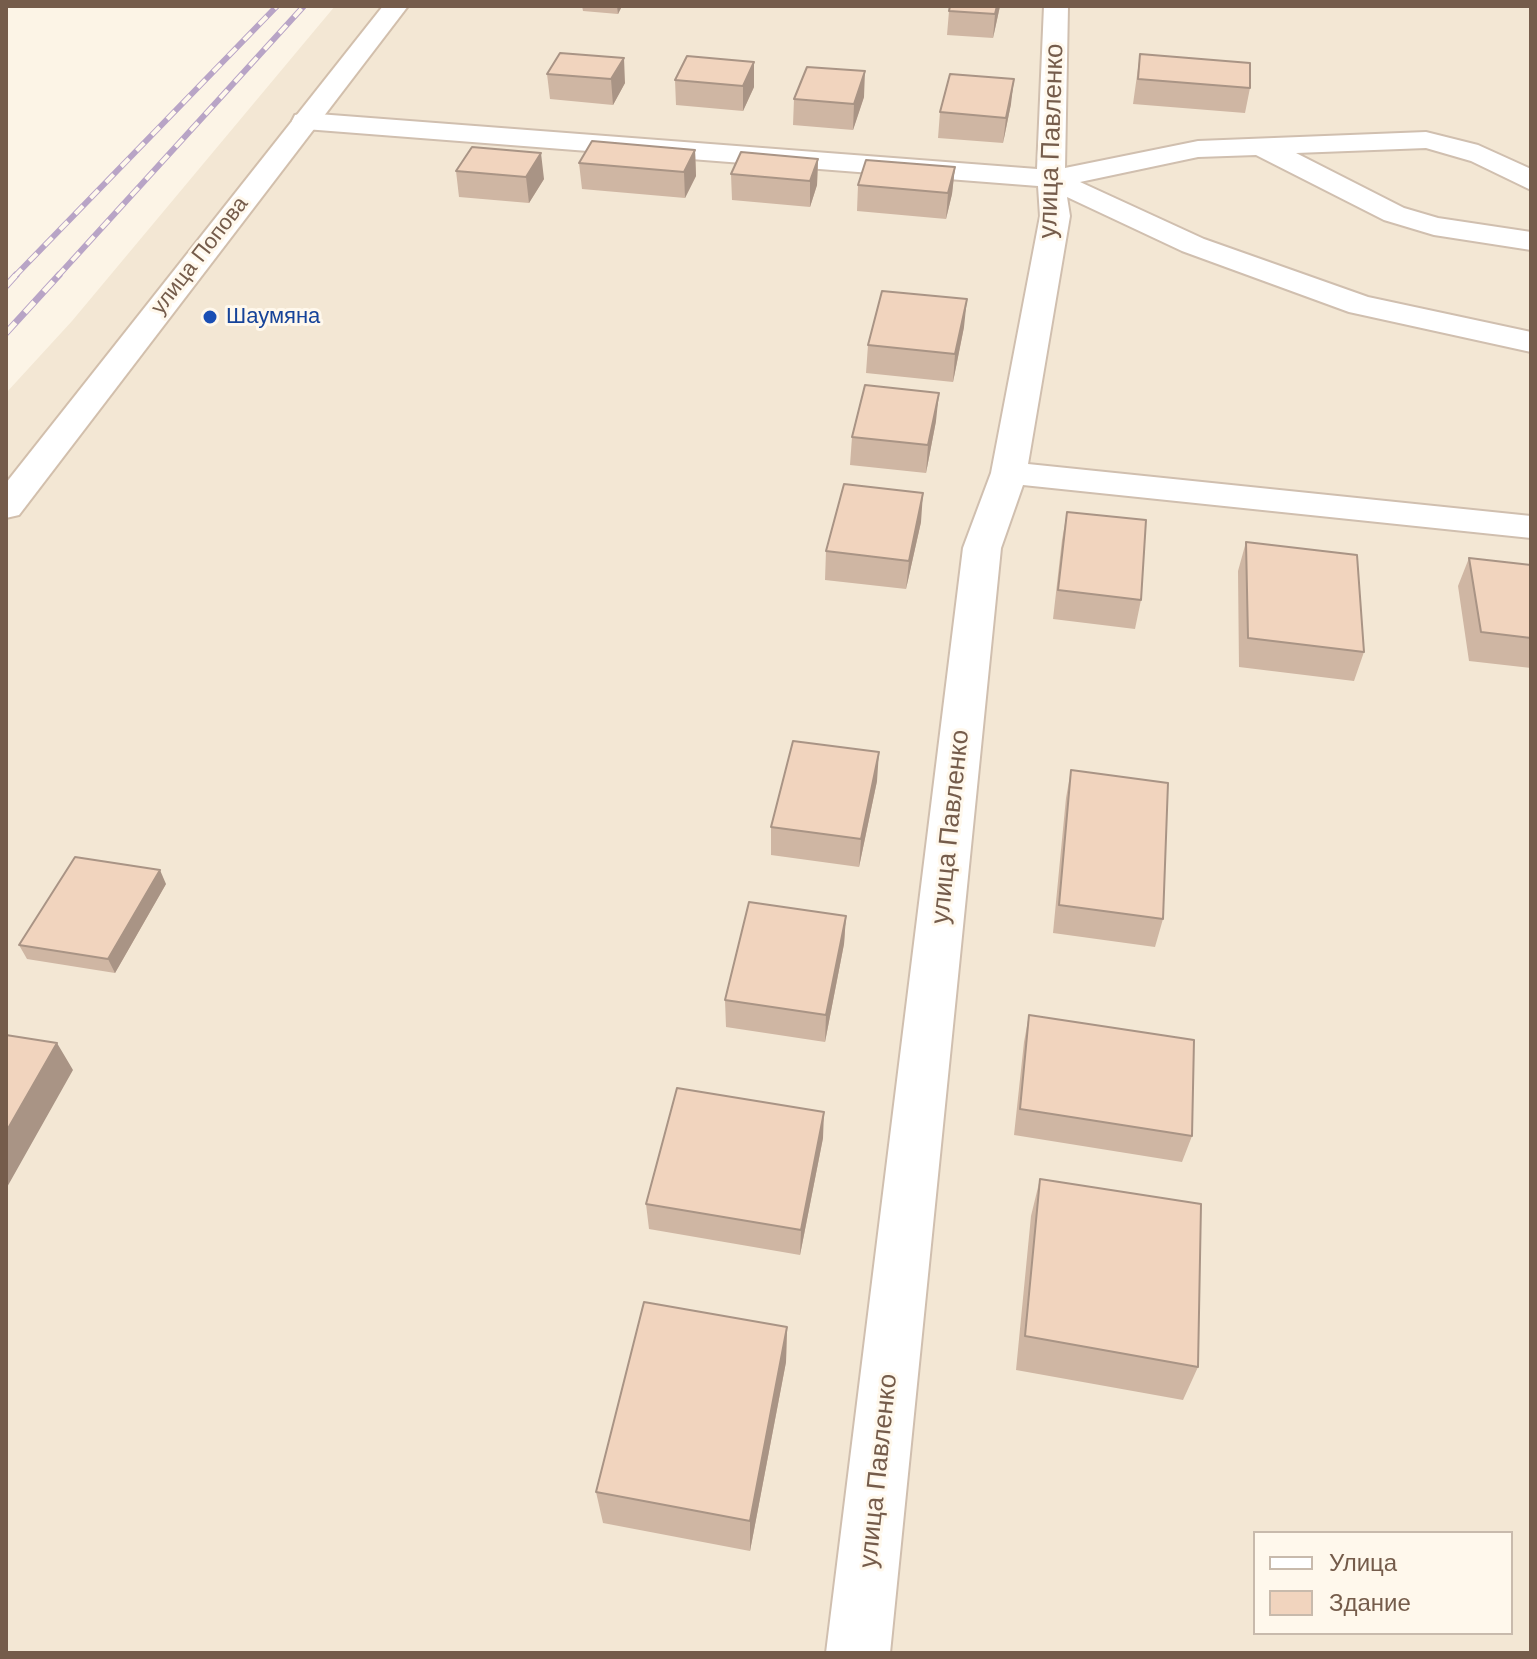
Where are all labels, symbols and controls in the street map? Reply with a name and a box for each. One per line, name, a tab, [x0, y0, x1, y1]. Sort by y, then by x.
street label: улица Павленко	[1033, 43, 1071, 239]
street label: улица Попова	[146, 192, 254, 320]
place label: Шаумяна	[226, 304, 320, 330]
marker: Шаумяна	[201, 308, 219, 326]
street label: улица Павленко	[925, 728, 977, 926]
street label: улица Павленко	[853, 1372, 905, 1570]
legend	[1253, 1531, 1513, 1635]
text: Улица	[1329, 1549, 1397, 1576]
text: Здание	[1329, 1589, 1411, 1616]

